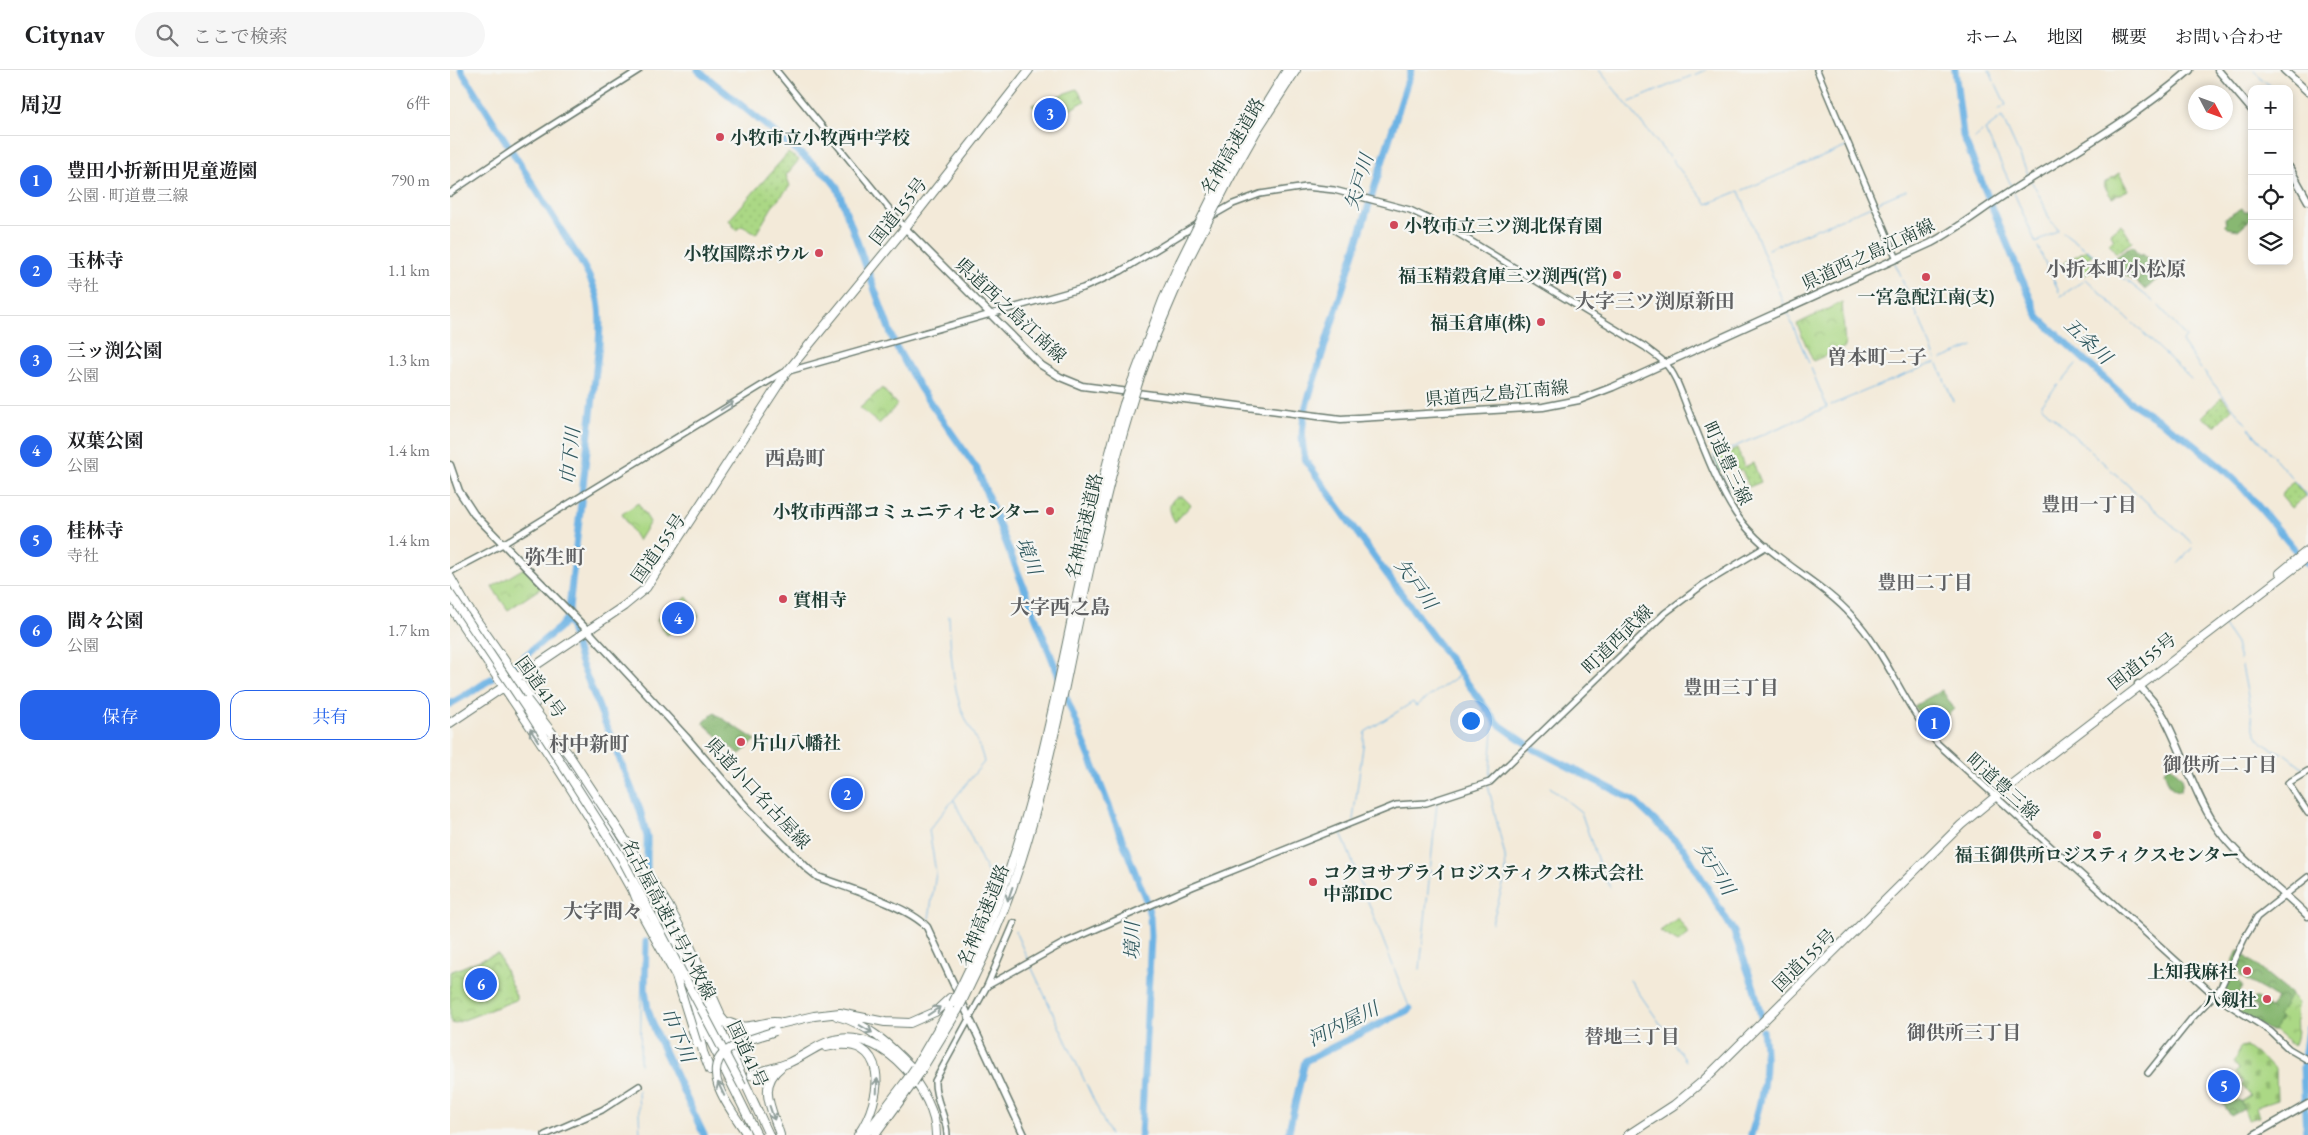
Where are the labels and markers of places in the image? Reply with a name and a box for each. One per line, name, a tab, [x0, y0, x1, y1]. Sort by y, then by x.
pin: 3	[1034, 95, 1066, 133]
place label: 小牧市立小牧西中学校	[730, 126, 910, 149]
marker: 小牧市立小牧西中学校	[714, 131, 726, 143]
place label: 小牧市立三ツ渕北保育園	[1404, 214, 1602, 237]
marker: 小牧市立三ツ渕北保育園	[1388, 219, 1400, 231]
place label: 小牧国際ボウル	[684, 242, 809, 265]
marker: 小牧国際ボウル	[813, 247, 825, 259]
place label: 福玉精穀倉庫三ツ渕西(営)	[1398, 264, 1607, 287]
marker: 福玉精穀倉庫三ツ渕西(営)	[1611, 269, 1623, 281]
marker: 一宮急配江南(支)	[1920, 271, 1932, 283]
place label: 一宮急配江南(支)	[1858, 285, 1994, 308]
place label: 福玉倉庫(株)	[1430, 311, 1531, 334]
marker: 福玉倉庫(株)	[1535, 316, 1547, 328]
place label: 小牧市西部コミュニティセンター	[773, 500, 1040, 523]
marker: 小牧市西部コミュニティセンター	[1044, 505, 1056, 517]
place label: 實相寺	[793, 588, 847, 611]
marker: 實相寺	[777, 593, 789, 605]
pin: 4	[662, 599, 694, 637]
pin: 1	[1918, 704, 1950, 742]
place label: 片山八幡社	[751, 731, 841, 754]
marker: 片山八幡社	[735, 736, 747, 748]
pin: 2	[831, 775, 863, 813]
marker: 福玉御供所ロジスティクスセンター	[2091, 829, 2103, 841]
place label: 福玉御供所ロジスティクスセンター	[1955, 843, 2239, 866]
place label: コクヨサプライロジスティクス株式会社 中部IDC	[1323, 861, 1644, 905]
marker: コクヨサプライロジスティクス株式会社 中部IDC	[1307, 876, 1319, 888]
place label: 上知我麻社	[2147, 960, 2237, 983]
pin: 6	[465, 965, 497, 1003]
marker: 上知我麻社	[2241, 965, 2253, 977]
place label: 八剱社	[2203, 988, 2257, 1011]
marker: 八剱社	[2261, 993, 2273, 1005]
pin: 5	[2208, 1067, 2240, 1105]

